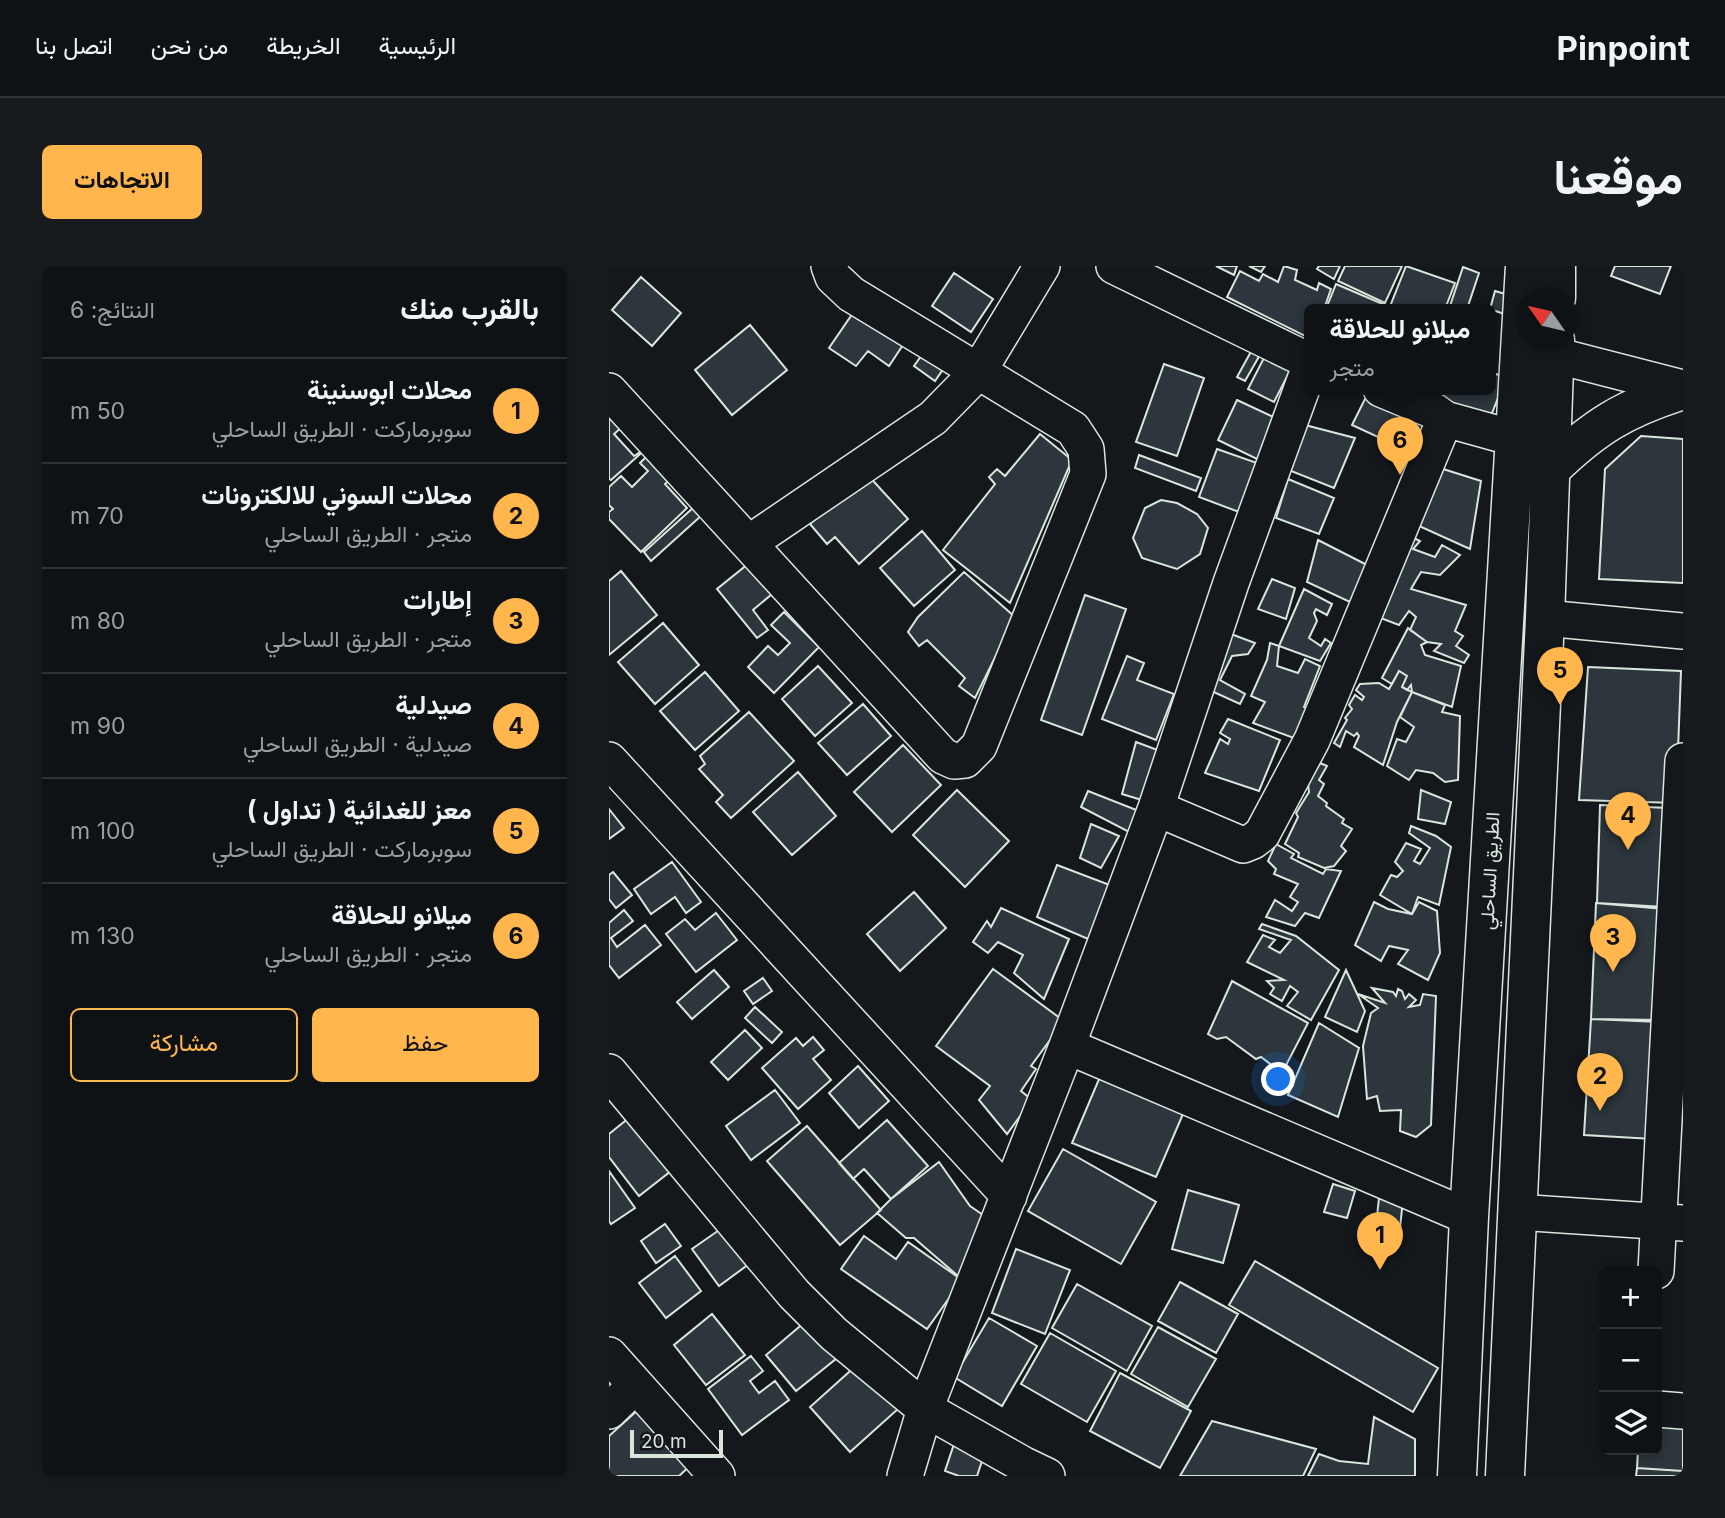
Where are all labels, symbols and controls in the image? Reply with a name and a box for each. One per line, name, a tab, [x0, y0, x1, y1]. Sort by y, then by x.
text: Pinpoint	[1557, 28, 1690, 68]
text: اتصل بنا	[35, 31, 113, 60]
text: من نحن	[151, 31, 228, 60]
text: الخريطة	[266, 31, 340, 60]
text: الرئيسية	[378, 31, 456, 60]
button: الاتجاهات	[42, 145, 202, 219]
text: موقعنا	[1553, 147, 1683, 206]
north arrow	[1515, 287, 1578, 350]
text: بالقرب منك	[400, 290, 539, 326]
text: النتائج: 6	[70, 296, 155, 324]
popup	[1304, 304, 1496, 395]
text: ميلانو للحلاقة	[1330, 313, 1470, 344]
text: متجر	[1330, 354, 1375, 382]
text: محلات ابوسنينة	[307, 374, 472, 405]
text: 50 m	[70, 397, 125, 425]
text: 1	[511, 397, 521, 425]
text: سوبرماركت · الطريق الساحلي	[212, 415, 472, 443]
pin: 6	[1377, 417, 1423, 475]
text: محلات السوني للالكترونات	[201, 479, 472, 510]
text: 70 m	[70, 502, 124, 530]
text: 2	[509, 502, 523, 530]
text: متجر · الطريق الساحلي	[265, 520, 472, 548]
text: إطارات	[403, 584, 472, 615]
text: 80 m	[70, 607, 125, 635]
text: 3	[509, 607, 523, 635]
text: متجر · الطريق الساحلي	[265, 625, 472, 653]
pin: 5	[1537, 647, 1583, 705]
text: صيدلية	[395, 689, 472, 720]
text: 90 m	[70, 712, 125, 740]
text: 4	[508, 712, 524, 740]
text: صيدلية · الطريق الساحلي	[243, 730, 472, 758]
pin: 4	[1605, 792, 1651, 850]
text: معز للغدائية ( تداول )	[247, 794, 472, 825]
street label: الطريق الساحلي	[1475, 812, 1509, 931]
text: 100 m	[70, 817, 135, 845]
text: 5	[509, 817, 523, 845]
text: سوبرماركت · الطريق الساحلي	[212, 835, 472, 863]
text: ميلانو للحلاقة	[331, 899, 472, 930]
pin: 3	[1590, 914, 1636, 972]
text: 130 m	[70, 922, 135, 950]
text: 6	[509, 922, 523, 950]
text: متجر · الطريق الساحلي	[265, 940, 472, 968]
button: مشاركة	[70, 1008, 298, 1082]
button: حفظ	[312, 1008, 539, 1082]
pin: 2	[1577, 1053, 1623, 1111]
your location	[1261, 1062, 1295, 1096]
pin: 1	[1357, 1212, 1403, 1270]
map controls	[1599, 1266, 1662, 1455]
button: +	[1599, 1266, 1662, 1329]
button: −	[1599, 1329, 1662, 1392]
button: layers	[1599, 1392, 1662, 1455]
scale bar	[630, 1427, 723, 1459]
text: 20 m	[641, 1430, 687, 1453]

